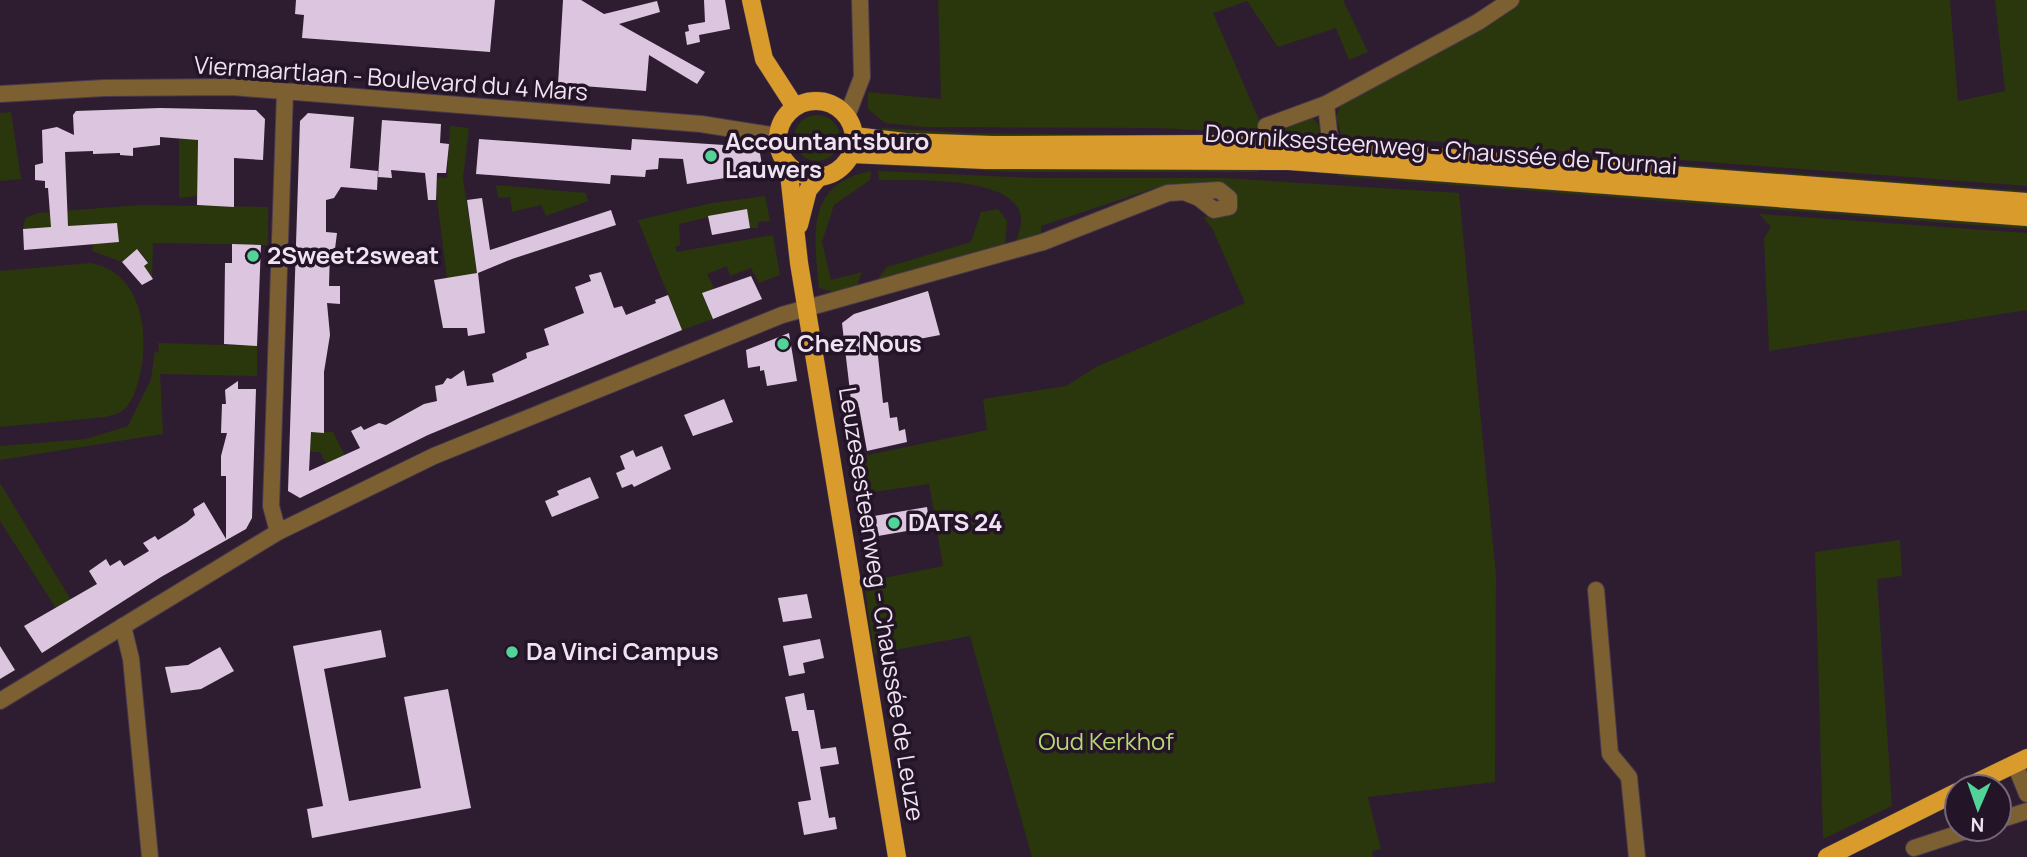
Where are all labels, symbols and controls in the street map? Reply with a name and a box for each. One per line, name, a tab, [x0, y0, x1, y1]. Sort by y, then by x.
street label: Viermaartlaan - Boulevard du 4 Mars	[193, 47, 589, 108]
street label: Doorniksesteenweg - Chaussée de Tournai	[1204, 116, 1679, 181]
place label: Accountantsburo Lauwers	[725, 124, 929, 185]
marker: Accountantsburo Lauwers	[703, 148, 719, 164]
place label: 2Sweet2sweat	[267, 238, 439, 271]
marker: 2Sweet2sweat	[245, 248, 261, 264]
place label: Chez Nous	[797, 326, 922, 359]
marker: Chez Nous	[775, 336, 791, 352]
street label: Leuzesesteenweg - Chaussée de Leuze	[832, 384, 933, 823]
place label: DATS 24	[908, 505, 1003, 538]
marker: DATS 24	[886, 515, 902, 531]
place label: Da Vinci Campus	[526, 634, 719, 667]
marker: Da Vinci Campus	[504, 644, 520, 660]
park label: Oud Kerkhof	[1038, 724, 1174, 757]
north arrow	[1943, 773, 2013, 843]
text: N	[1970, 812, 1985, 838]

